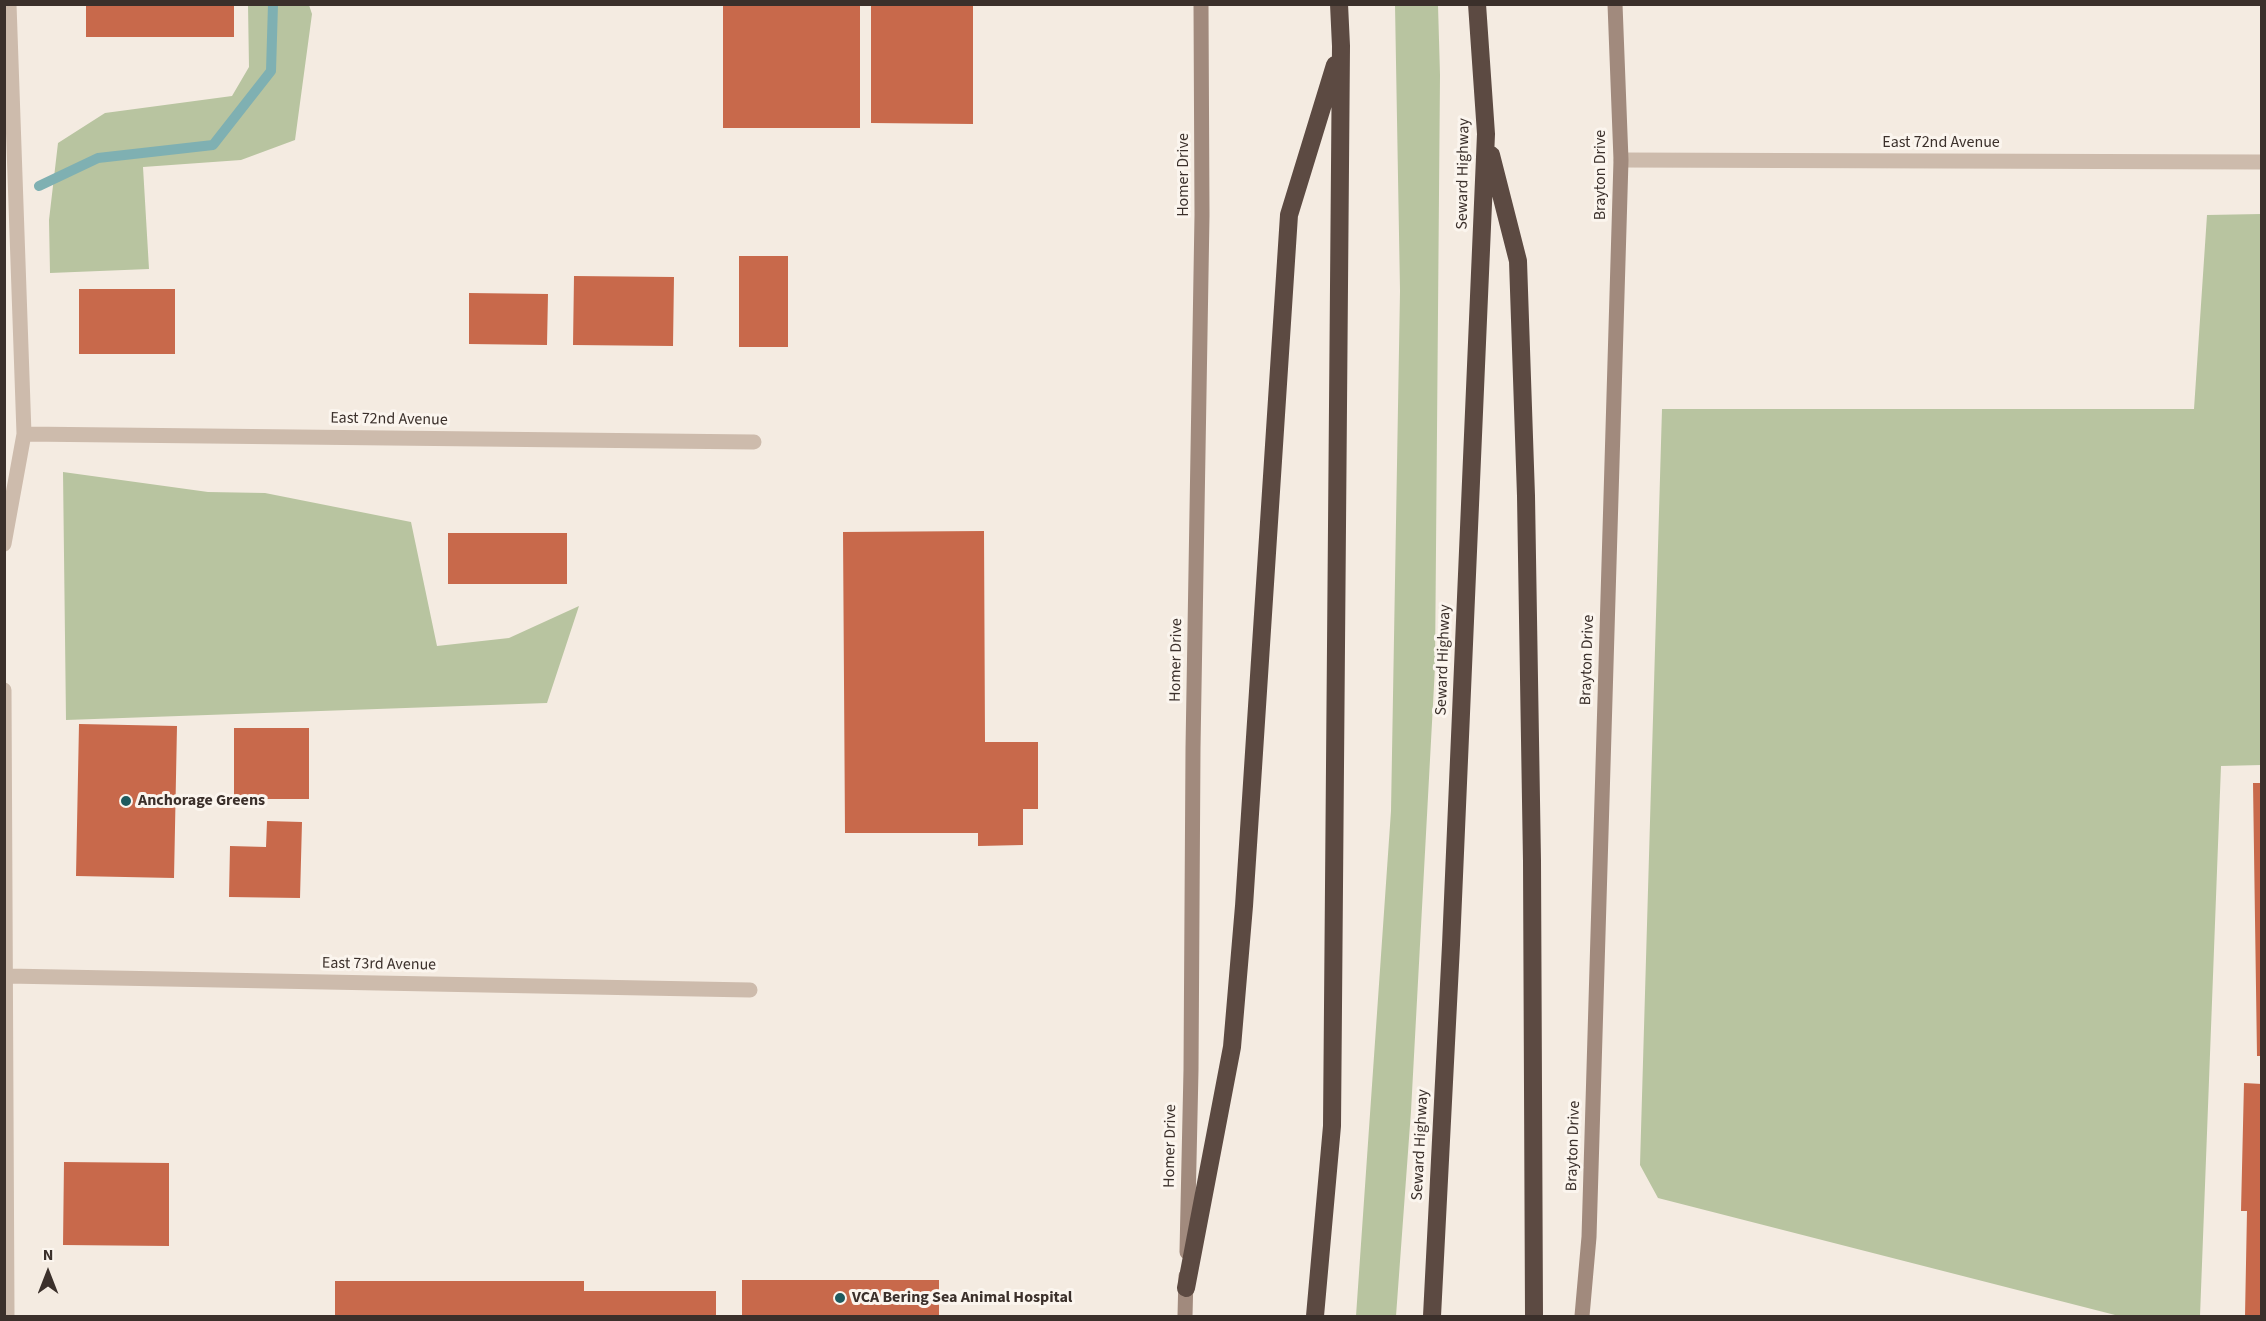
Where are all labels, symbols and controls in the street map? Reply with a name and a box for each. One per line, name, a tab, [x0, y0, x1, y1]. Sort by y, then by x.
street label: Seward Highway	[1453, 118, 1475, 230]
street label: Brayton Drive	[1591, 130, 1611, 220]
street label: Homer Drive	[1174, 133, 1194, 217]
street label: East 72nd Avenue	[1882, 133, 2000, 153]
street label: East 72nd Avenue	[330, 409, 448, 431]
street label: Seward Highway	[1432, 604, 1456, 716]
street label: Brayton Drive	[1577, 614, 1599, 706]
street label: Homer Drive	[1167, 618, 1187, 702]
place label: Anchorage Greens	[138, 791, 265, 811]
marker: Anchorage Greens	[119, 794, 133, 808]
street label: East 73rd Avenue	[322, 954, 436, 976]
street label: Seward Highway	[1408, 1089, 1434, 1201]
street label: Brayton Drive	[1563, 1100, 1585, 1192]
street label: Homer Drive	[1161, 1104, 1181, 1188]
north arrow	[18, 1243, 78, 1303]
text: N	[43, 1244, 53, 1266]
place label: VCA Bering Sea Animal Hospital	[852, 1288, 1072, 1308]
marker: VCA Bering Sea Animal Hospital	[833, 1291, 847, 1305]

